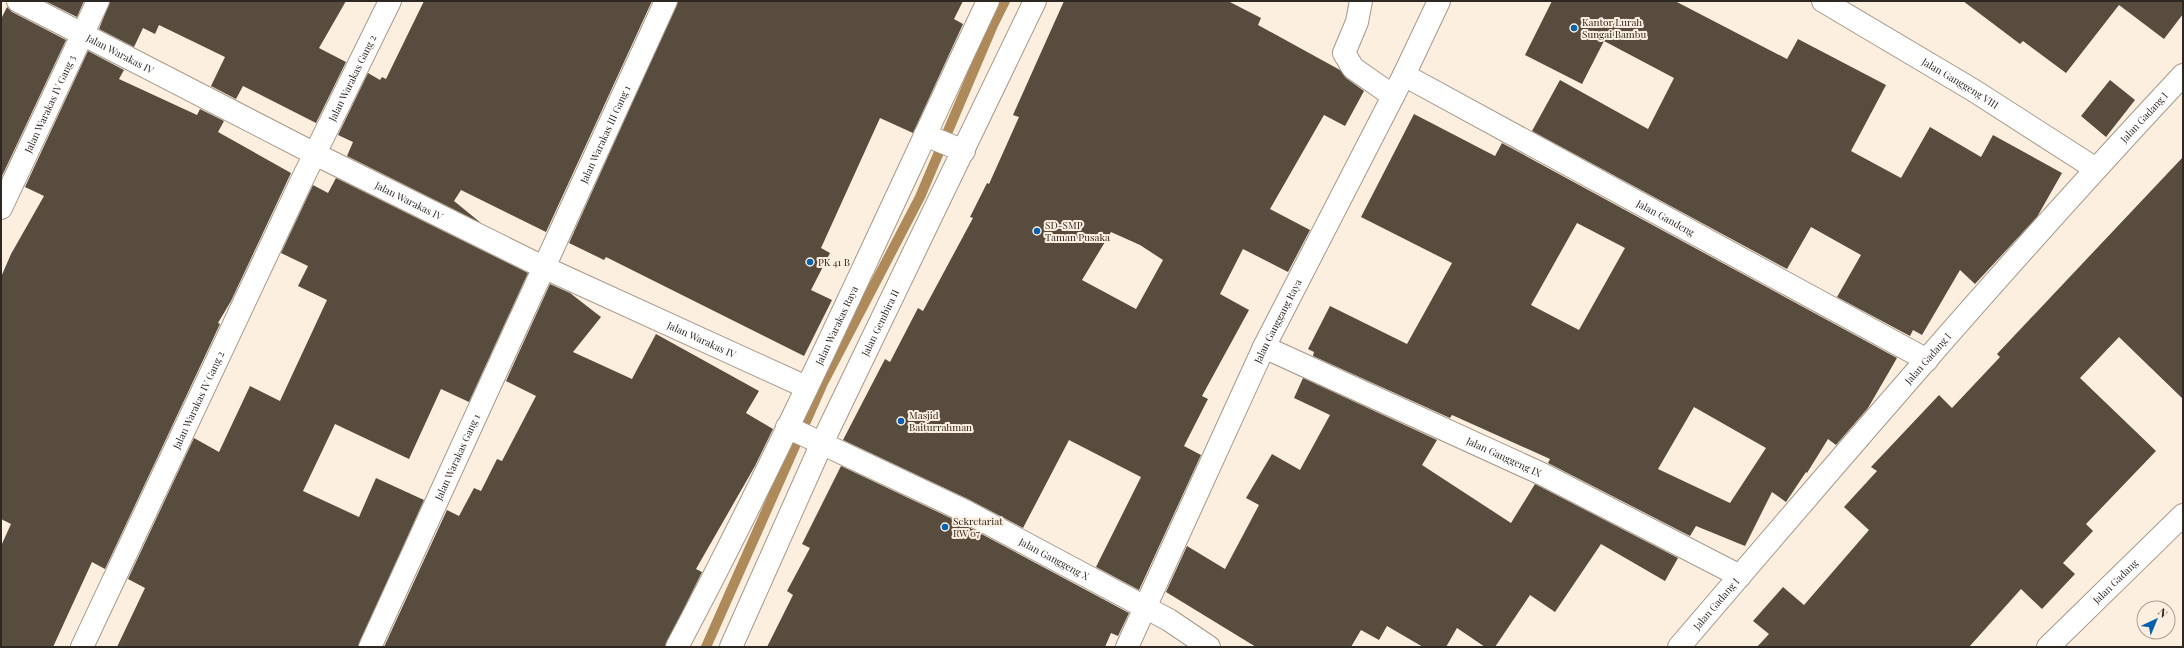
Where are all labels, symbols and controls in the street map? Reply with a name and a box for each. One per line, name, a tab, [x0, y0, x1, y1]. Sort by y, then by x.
place label: Kantor Lurah Sungai Bambu	[1582, 15, 1646, 41]
marker: Kantor Lurah Sungai Bambu	[1569, 23, 1579, 33]
street label: Jalan Warakas IV	[83, 30, 157, 77]
street label: Jalan Warakas Gang 2	[325, 32, 379, 124]
street label: Jalan Warakas IV Gang 3	[20, 52, 79, 156]
street label: Jalan Ganggeng VIII	[1919, 54, 2001, 112]
street label: Jalan Warakas III Gang 1	[576, 83, 634, 186]
street label: Jalan Gadang I	[2116, 89, 2171, 146]
street label: Jalan Warakas IV	[372, 177, 446, 224]
street label: Jalan Gandeng	[1633, 196, 1698, 239]
place label: SD-SMP Taman Pusaka	[1045, 218, 1110, 244]
marker: SD-SMP Taman Pusaka	[1032, 226, 1042, 236]
place label: PK 41 B	[818, 255, 850, 269]
marker: PK 41 B	[805, 257, 815, 267]
street label: Jalan Ganggang Raya	[1250, 277, 1305, 366]
street label: Jalan Warakas Raya	[811, 284, 861, 368]
street label: Jalan Gembira II	[858, 287, 902, 359]
street label: Jalan Warakas IV	[664, 317, 739, 361]
street label: Jalan Gadang I	[1901, 330, 1954, 388]
street label: Jalan Warakas IV Gang 2	[169, 349, 227, 452]
place label: Masjid Baiturrahman	[909, 408, 972, 434]
street label: Jalan Warakas Gang 1	[431, 411, 483, 503]
marker: Masjid Baiturrahman	[896, 416, 906, 426]
street label: Jalan Ganggeng IX	[1463, 433, 1545, 480]
place label: Sekretariat RW 07	[953, 514, 1003, 540]
marker: Sekretariat RW 07	[940, 522, 950, 532]
street label: Jalan Ganggeng X	[1016, 534, 1092, 583]
street label: Jalan Gadang	[2089, 555, 2141, 607]
street label: Jalan Gadang I	[1689, 575, 1742, 633]
north arrow	[2136, 600, 2176, 640]
text: N	[2155, 604, 2171, 621]

